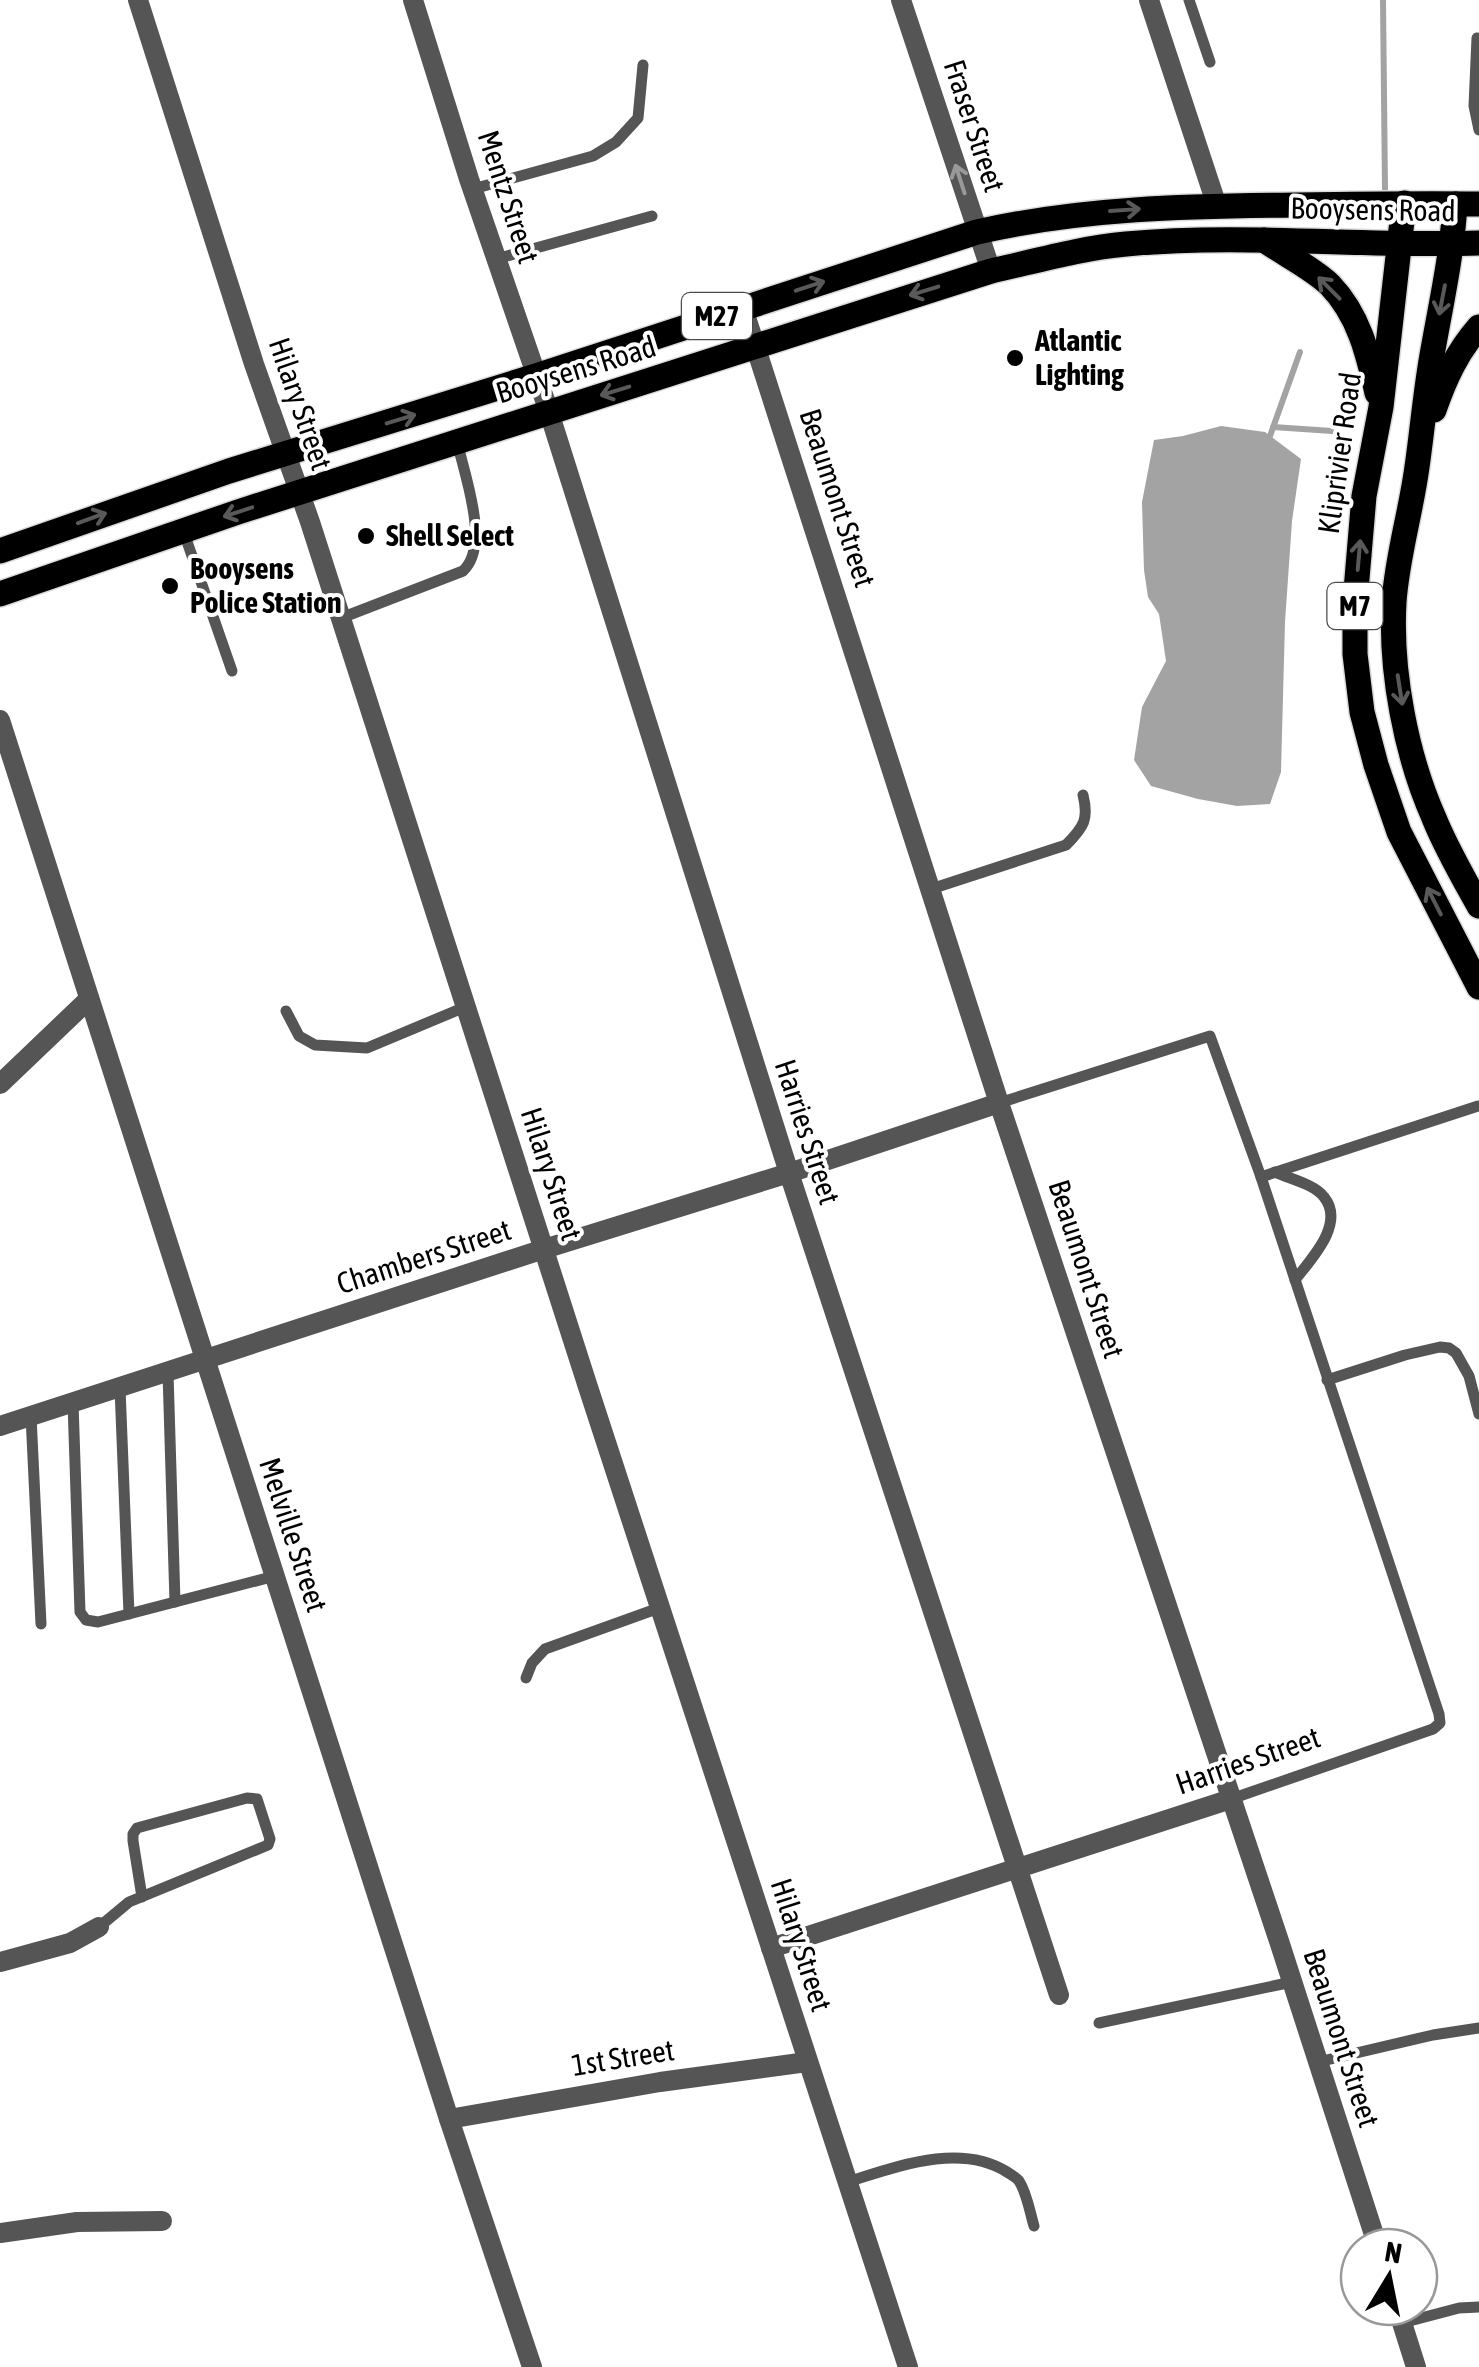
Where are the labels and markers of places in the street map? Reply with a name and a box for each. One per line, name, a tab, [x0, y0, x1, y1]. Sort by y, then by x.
place label: Atlantic Lighting	[1034, 323, 1124, 391]
marker: Atlantic Lighting	[1004, 347, 1026, 369]
place label: Shell Select	[386, 518, 514, 552]
marker: Shell Select	[355, 525, 377, 547]
place label: Booysens Police Station	[190, 551, 342, 619]
marker: Booysens Police Station	[159, 575, 181, 597]

